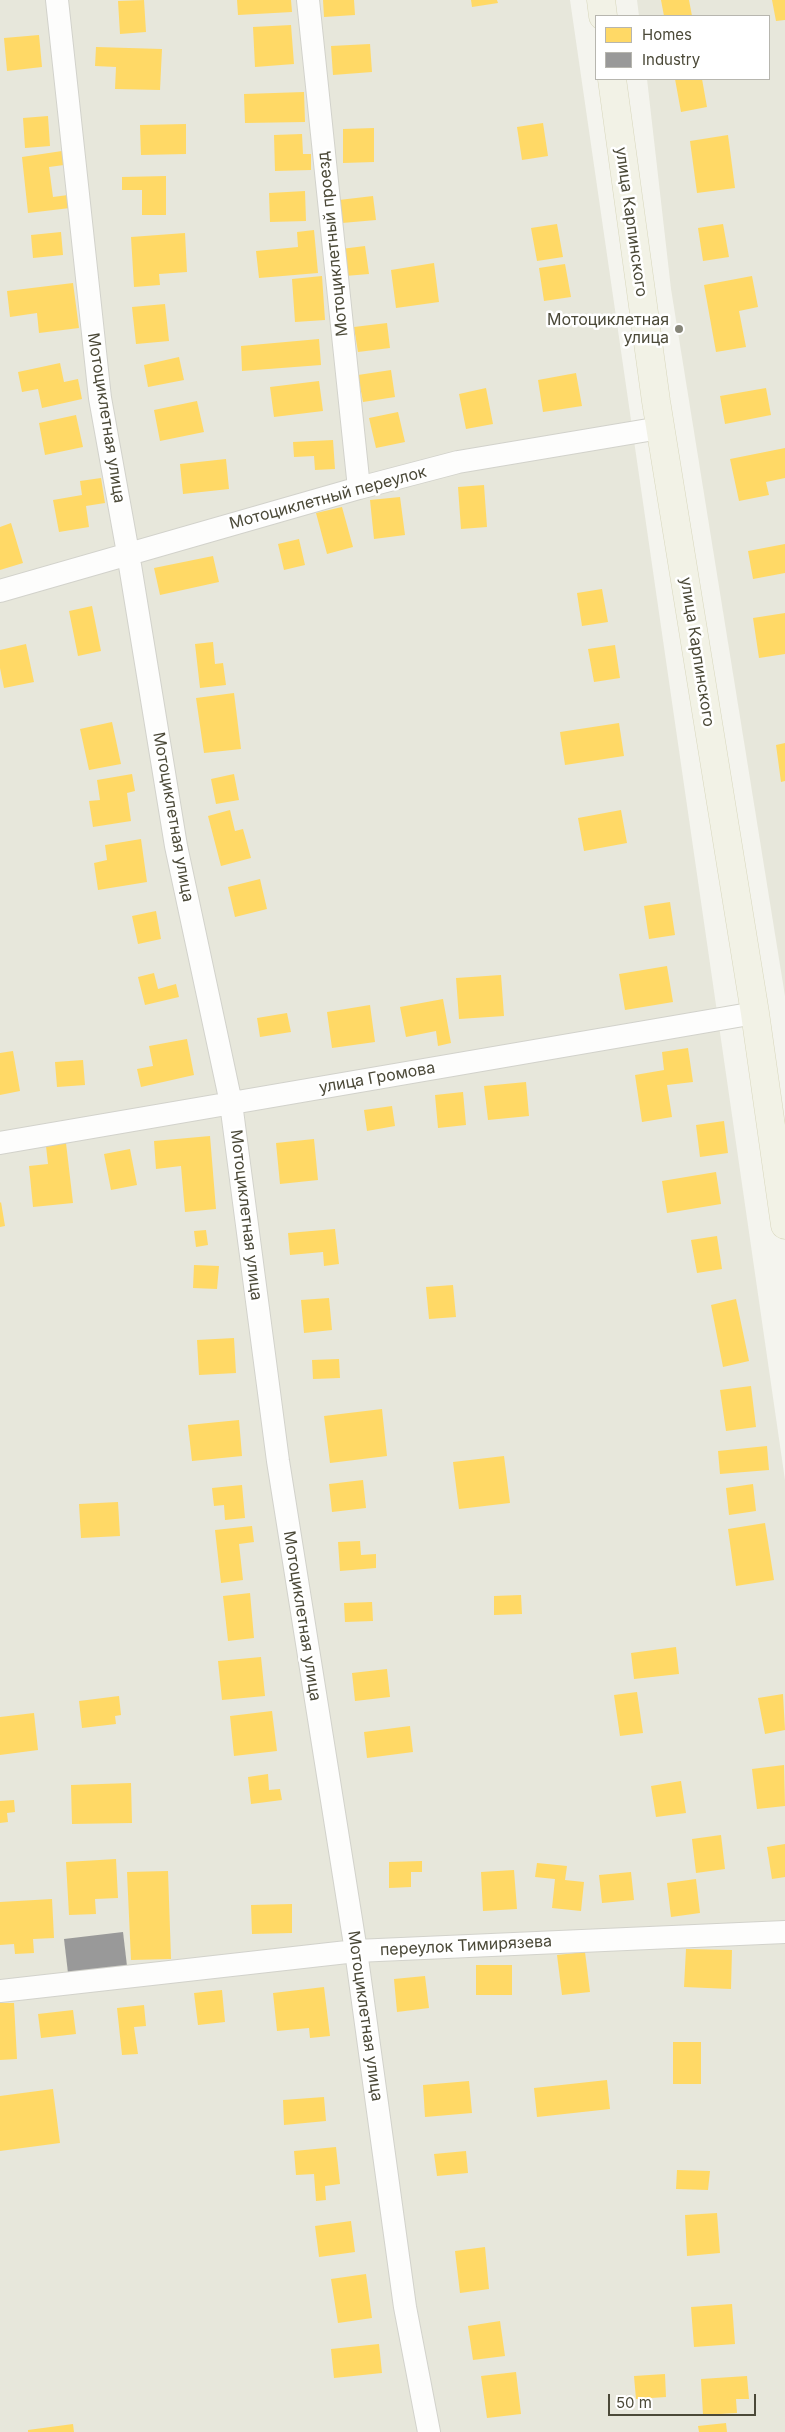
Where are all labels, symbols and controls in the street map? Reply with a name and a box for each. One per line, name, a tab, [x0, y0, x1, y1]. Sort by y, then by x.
legend	[595, 15, 770, 80]
text: Homes	[642, 25, 692, 44]
text: Industry	[642, 50, 700, 69]
street label: улица Карпинского	[611, 146, 651, 298]
street label: Мотоциклетный проезд	[314, 150, 352, 338]
place label: Мотоциклетная улица	[547, 310, 669, 348]
marker: Мотоциклетная улица	[673, 323, 685, 335]
street label: Мотоциклетная улица	[83, 332, 129, 504]
street label: Мотоциклетный переулок	[227, 462, 429, 534]
street label: улица Карпинского	[676, 576, 718, 728]
street label: Мотоциклетная улица	[149, 731, 197, 903]
street label: улица Громова	[317, 1058, 437, 1098]
street label: Мотоциклетная улица	[226, 1128, 266, 1302]
street label: Мотоциклетная улица	[279, 1530, 325, 1702]
street label: Мотоциклетная улица	[344, 1929, 386, 2103]
street label: переулок Тимирязева	[379, 1932, 553, 1960]
scale bar	[610, 2384, 758, 2416]
text: 50 m	[616, 2393, 652, 2412]

